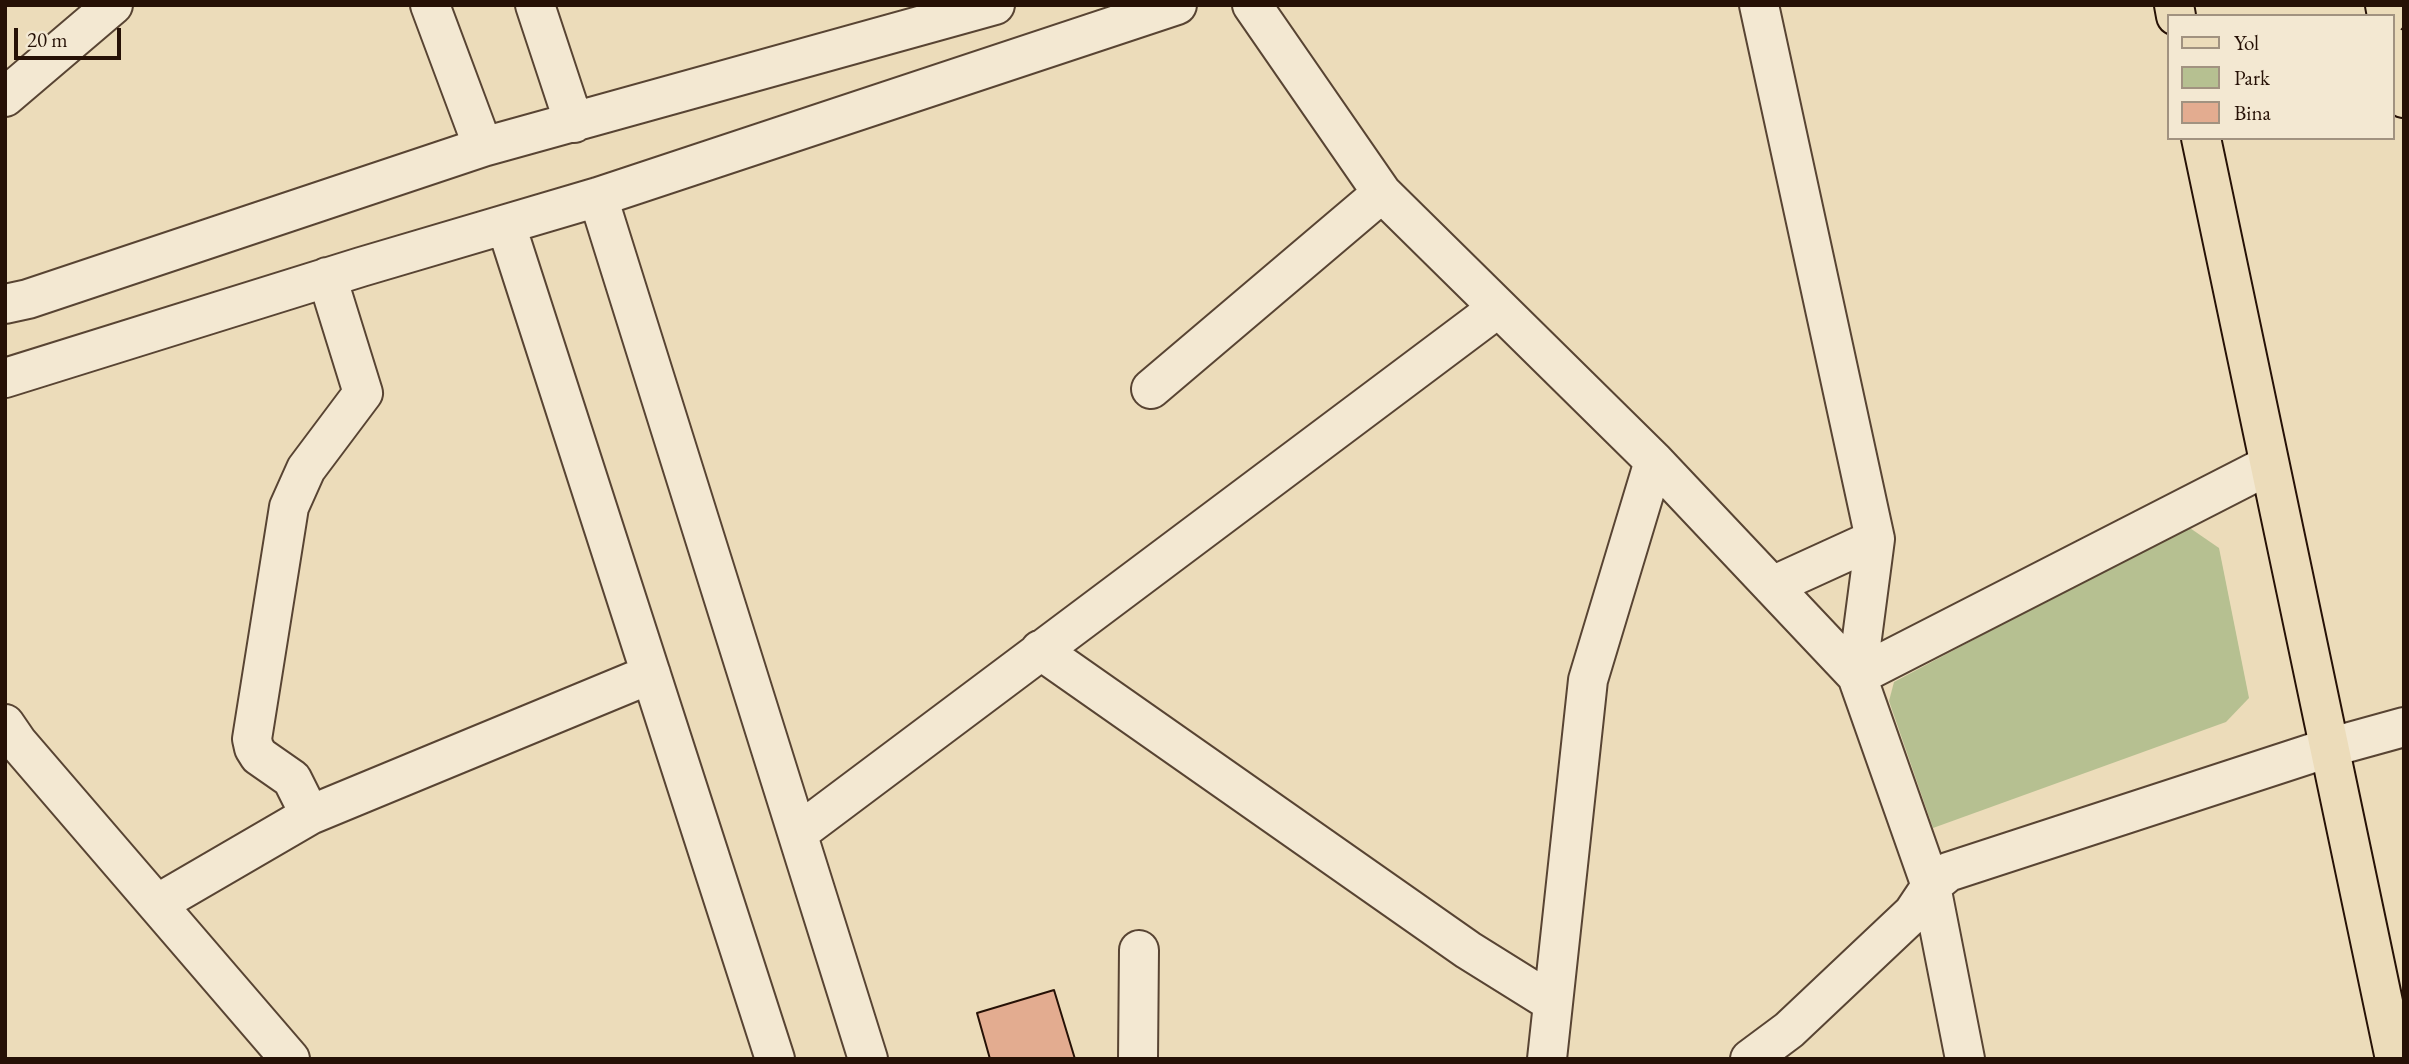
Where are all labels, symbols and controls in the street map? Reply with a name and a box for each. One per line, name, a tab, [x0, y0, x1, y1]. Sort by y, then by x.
scale bar	[18, 14, 124, 58]
legend	[2168, 14, 2395, 140]
text: 20 m	[27, 26, 68, 53]
text: Yol	[2234, 29, 2259, 56]
text: Park	[2234, 64, 2270, 91]
text: Bina	[2234, 99, 2271, 126]

